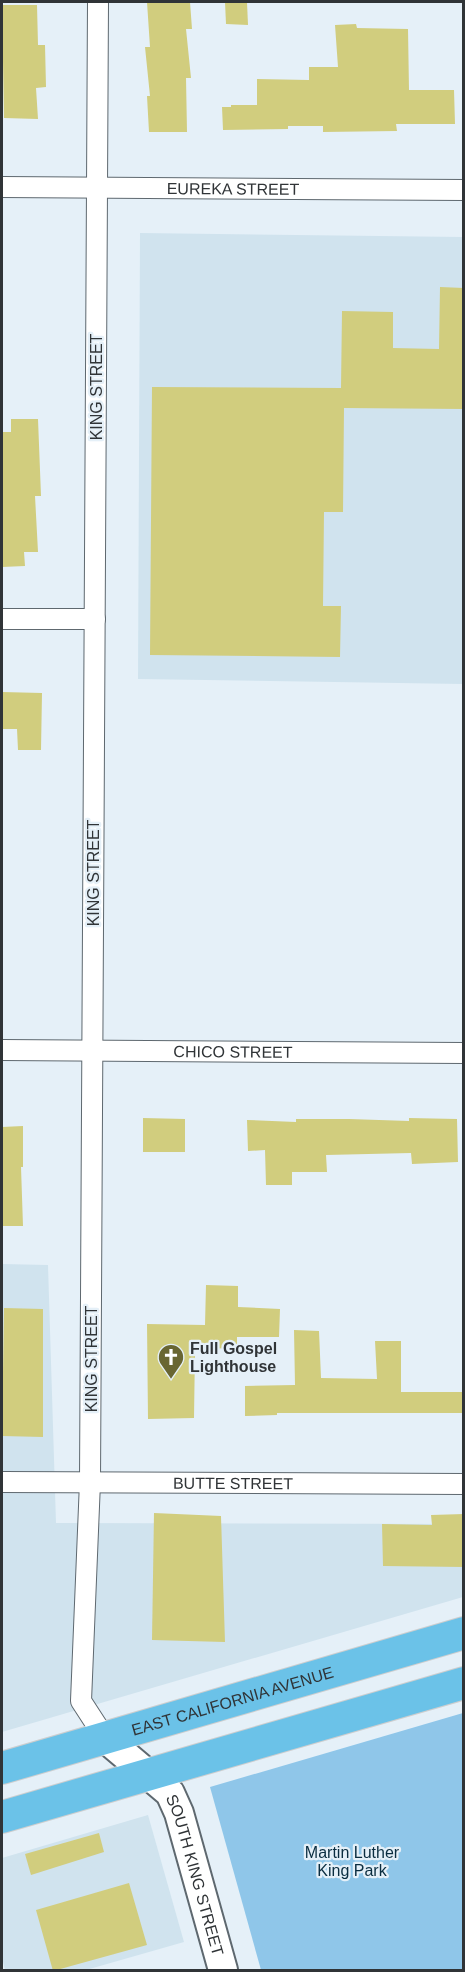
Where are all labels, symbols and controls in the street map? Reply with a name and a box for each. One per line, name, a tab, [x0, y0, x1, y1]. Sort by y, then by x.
street label: EUREKA STREET	[167, 180, 300, 198]
street label: KING STREET	[88, 333, 105, 440]
street label: KING STREET	[85, 819, 102, 926]
street label: CHICO STREET	[173, 1043, 293, 1061]
street label: KING STREET	[83, 1305, 100, 1412]
place label: Full Gospel Lighthouse	[190, 1340, 277, 1375]
church icon: Full Gospel Lighthouse	[156, 1342, 186, 1380]
street label: BUTTE STREET	[173, 1475, 293, 1492]
street label: EAST CALIFORNIA AVENUE	[130, 1664, 335, 1739]
street label: SOUTH KING STREET	[163, 1792, 227, 1958]
park label: Martin Luther King Park	[305, 1844, 400, 1879]

